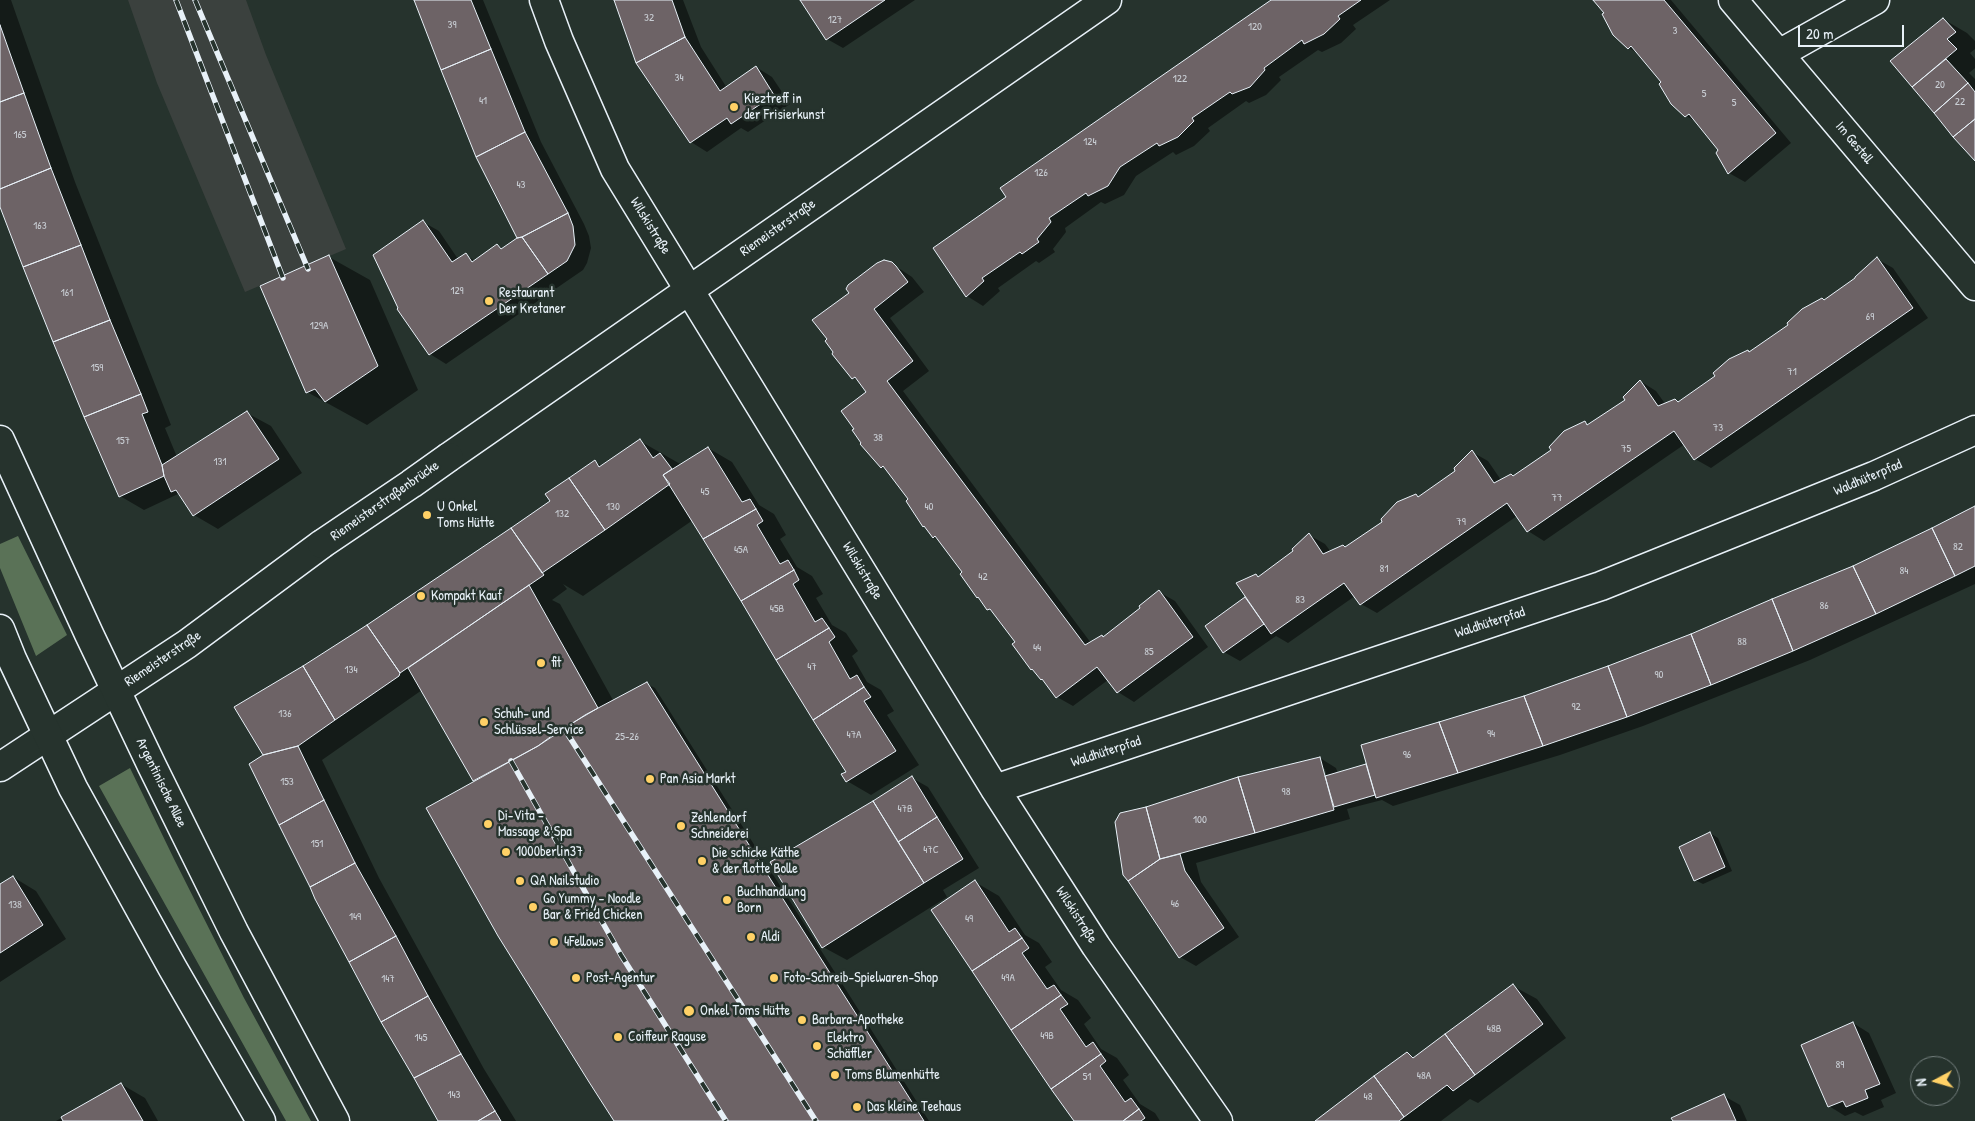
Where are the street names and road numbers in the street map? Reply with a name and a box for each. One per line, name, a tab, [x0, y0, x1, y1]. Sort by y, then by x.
street label: Im Gestell	[1831, 118, 1877, 168]
street label: Wilskistraße	[626, 194, 674, 258]
street label: Riemeisterstraße	[737, 196, 819, 260]
street label: Waldhüterpfad	[1831, 456, 1905, 500]
street label: Riemeisterstraßenbrücke	[328, 457, 442, 545]
street label: Wilskistraße	[838, 539, 886, 603]
street label: Waldhüterpfad	[1453, 604, 1527, 642]
street label: Riemeisterstraße	[122, 627, 204, 691]
street label: Waldhüterpfad	[1069, 733, 1143, 771]
street label: Argentinische Allee	[132, 736, 190, 830]
street label: Wilskistraße	[1052, 884, 1100, 946]

